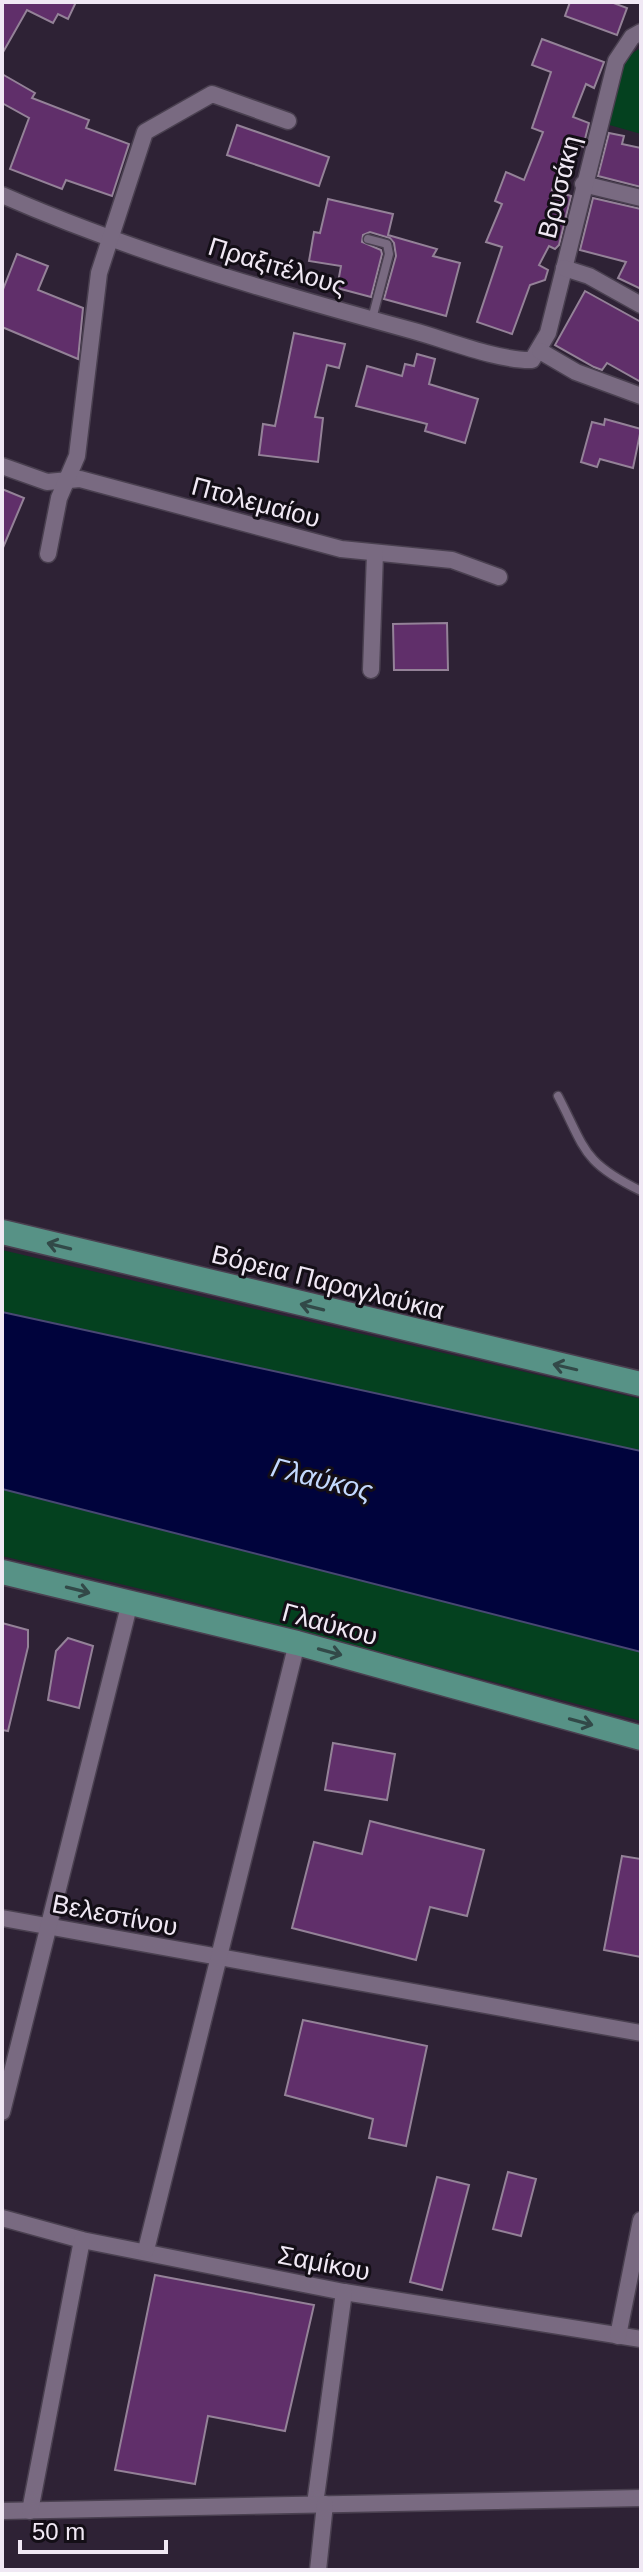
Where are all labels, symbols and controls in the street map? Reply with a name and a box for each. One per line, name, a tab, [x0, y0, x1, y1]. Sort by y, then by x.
street label: Βρυσάκη	[532, 132, 586, 242]
street label: Πραξιτέλους	[205, 231, 349, 301]
street label: Πτολεμαίου	[189, 470, 323, 534]
one-way arrow	[47, 1238, 73, 1253]
street label: Βόρεια Παραγλαύκια	[209, 1239, 447, 1325]
one-way arrow	[299, 1299, 325, 1314]
one-way arrow	[553, 1359, 578, 1374]
water label: Γλαύκος	[268, 1451, 376, 1507]
one-way arrow	[64, 1583, 90, 1598]
street label: Γλαύκου	[279, 1597, 381, 1651]
one-way arrow	[317, 1645, 343, 1660]
one-way arrow	[567, 1715, 593, 1730]
street label: Βελεστίνου	[50, 1888, 180, 1942]
street label: Σαμίκου	[275, 2239, 373, 2287]
scale bar	[20, 2504, 166, 2554]
text: 50 m	[32, 2518, 85, 2545]

